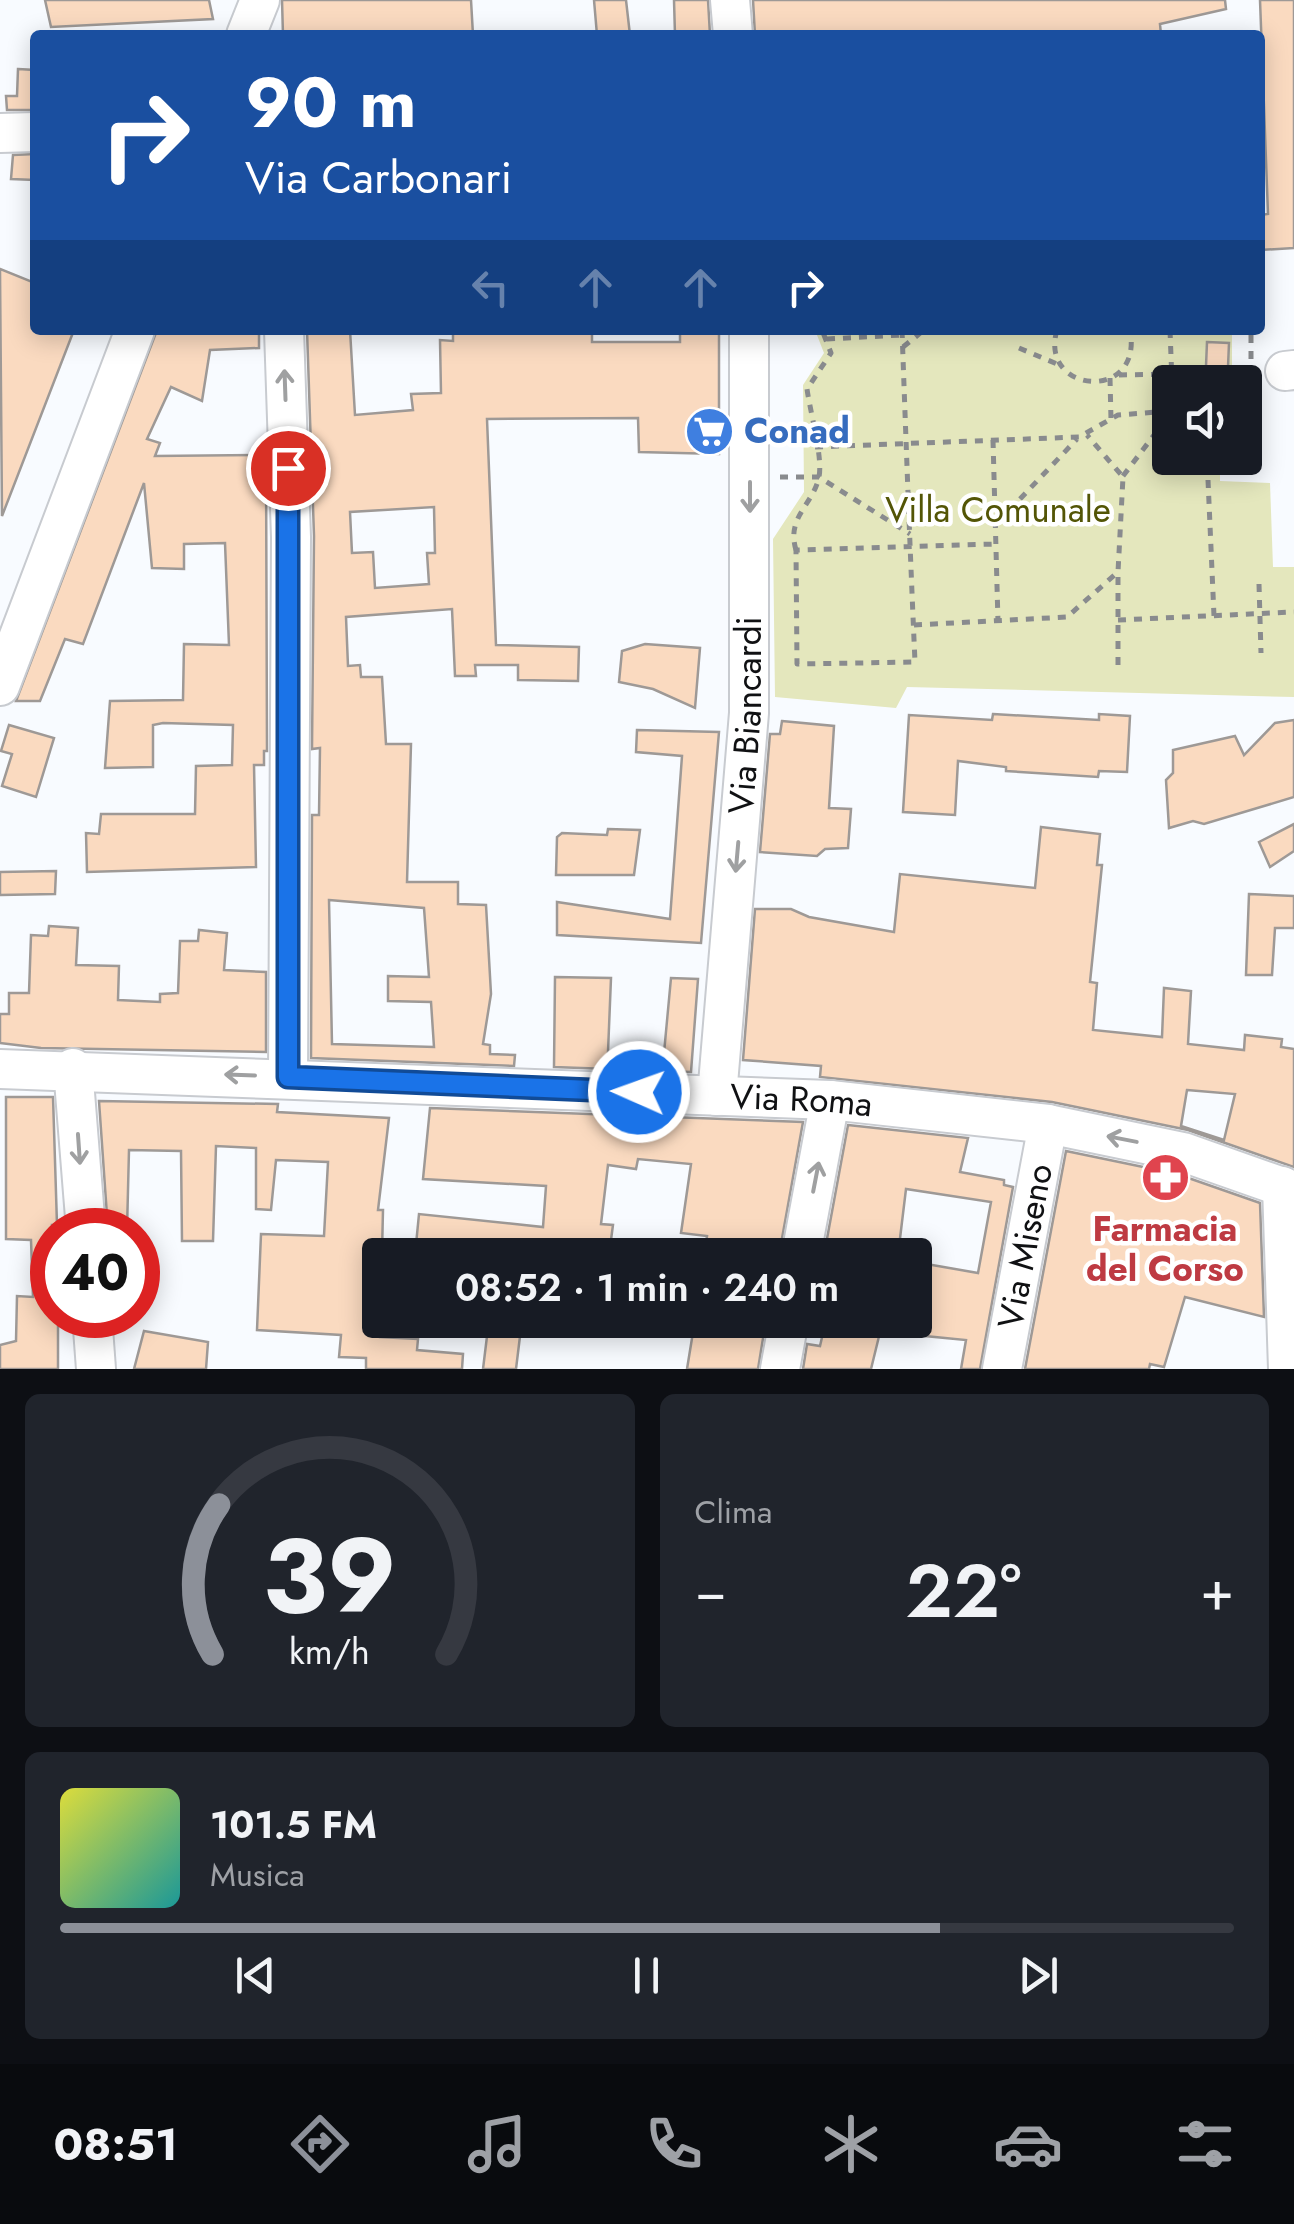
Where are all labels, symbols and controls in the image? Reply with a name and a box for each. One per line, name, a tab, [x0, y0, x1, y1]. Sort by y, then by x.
text: 90 m	[245, 52, 417, 153]
icon: right	[80, 70, 210, 200]
text: Via Carbonari	[245, 145, 512, 210]
icon: left	[463, 260, 518, 315]
icon: ahead	[568, 260, 623, 315]
icon: ahead	[673, 260, 728, 315]
icon: right	[778, 260, 833, 315]
map controls	[1152, 365, 1262, 475]
button: sound	[1152, 365, 1262, 475]
one-way arrow	[276, 369, 295, 401]
supermarket icon: Conad	[683, 405, 735, 457]
place label: Conad	[744, 406, 850, 456]
pin	[246, 426, 331, 511]
icon: arrive	[261, 441, 316, 496]
one-way arrow	[740, 480, 760, 513]
park label: Villa Comunale	[885, 485, 1111, 535]
street label: Via Biancardi	[716, 616, 774, 816]
one-way arrow	[728, 840, 747, 873]
position arrow	[587, 1040, 691, 1144]
one-way arrow	[224, 1066, 256, 1085]
street label: Via Roma	[729, 1071, 875, 1130]
one-way arrow	[1106, 1129, 1138, 1148]
one-way arrow	[70, 1133, 89, 1165]
pharmacy icon: Farmacia del Corso	[1139, 1151, 1191, 1203]
street label: Via Miseno	[985, 1160, 1065, 1333]
one-way arrow	[807, 1162, 826, 1194]
place label: Farmacia del Corso	[1086, 1204, 1244, 1294]
speed limit sign: 40	[30, 1208, 160, 1338]
text: 08:52 · 1 min · 240 m	[455, 1260, 839, 1315]
text: Clima	[695, 1489, 772, 1535]
text: 39	[263, 1501, 397, 1651]
text: 22°	[905, 1537, 1022, 1645]
text: −	[695, 1551, 727, 1631]
text: +	[1200, 1551, 1234, 1631]
text: km/h	[289, 1626, 370, 1677]
text: 101.5 FM	[210, 1797, 377, 1852]
text: Musica	[210, 1852, 305, 1898]
icon: previous	[228, 1948, 283, 2003]
icon: pause	[619, 1948, 674, 2003]
icon: next	[1011, 1948, 1066, 2003]
icon: directions	[285, 2109, 355, 2179]
icon: music	[462, 2109, 532, 2179]
icon: phone	[639, 2109, 709, 2179]
icon: climate	[816, 2109, 886, 2179]
icon: car	[993, 2109, 1063, 2179]
icon: filters	[1170, 2109, 1240, 2179]
text: 08:51	[54, 2112, 178, 2177]

